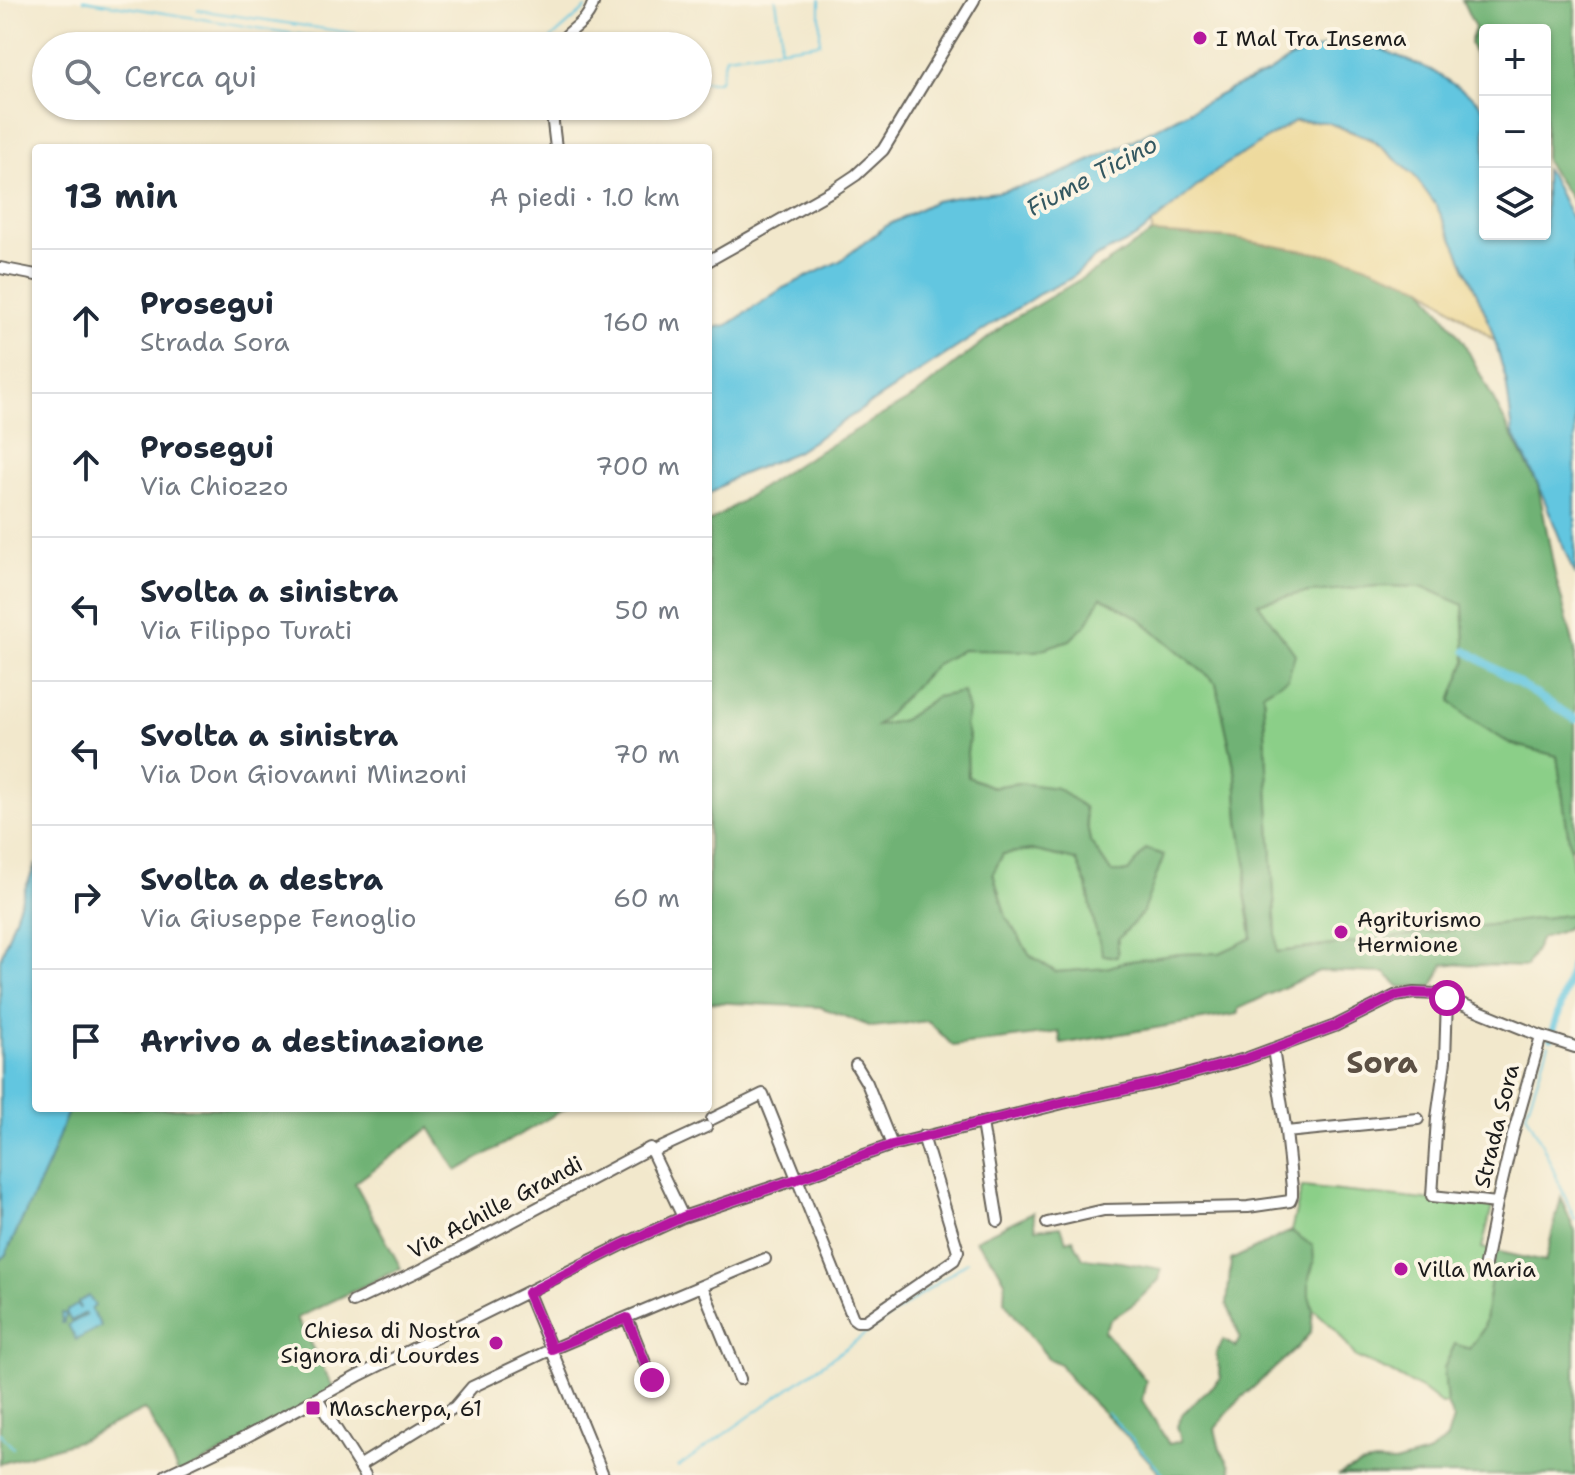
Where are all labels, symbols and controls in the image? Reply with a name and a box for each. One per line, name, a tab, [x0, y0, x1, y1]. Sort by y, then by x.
place label: I Mal Tra Insema	[1216, 24, 1407, 53]
map controls	[1479, 24, 1551, 240]
button: +	[1479, 24, 1551, 96]
marker: I Mal Tra Insema	[1191, 29, 1209, 47]
search box	[32, 32, 712, 120]
icon: search	[60, 54, 104, 98]
text: Cerca qui	[124, 56, 257, 97]
button: −	[1479, 96, 1551, 168]
water label: Fiume Ticino	[1021, 128, 1163, 224]
button: layers	[1479, 168, 1551, 240]
text: 13 min	[64, 173, 178, 219]
text: A piedi · 1.0 km	[489, 179, 680, 214]
text: Prosegui	[140, 283, 274, 324]
icon: ahead	[64, 299, 108, 343]
text: 160 m	[603, 304, 680, 339]
text: Strada Sora	[140, 324, 290, 359]
text: Prosegui	[140, 427, 274, 468]
icon: ahead	[64, 443, 108, 487]
text: 700 m	[595, 448, 680, 483]
text: Via Chiozzo	[140, 468, 288, 503]
text: Svolta a sinistra	[140, 571, 398, 612]
icon: left	[64, 587, 108, 631]
text: 50 m	[615, 592, 680, 627]
text: Via Filippo Turati	[140, 612, 353, 647]
text: Svolta a sinistra	[140, 715, 398, 756]
icon: left	[64, 731, 108, 775]
text: 70 m	[613, 736, 680, 771]
text: Via Don Giovanni Minzoni	[140, 756, 468, 791]
text: Svolta a destra	[140, 859, 383, 900]
icon: right	[64, 875, 108, 919]
text: 60 m	[613, 880, 680, 915]
text: Via Giuseppe Fenoglio	[140, 900, 417, 935]
place label: Agriturismo Hermione	[1357, 905, 1482, 959]
marker: Agriturismo Hermione	[1332, 923, 1350, 941]
route start	[1429, 980, 1465, 1016]
icon: arrive	[64, 1019, 108, 1063]
text: Arrivo a destinazione	[140, 1021, 484, 1062]
district label: Sora	[1346, 1042, 1418, 1083]
street label: Strada Sora	[1467, 1061, 1526, 1191]
street label: Via Achille Grandi	[403, 1149, 588, 1266]
place label: Villa Maria	[1417, 1255, 1536, 1284]
marker: Villa Maria	[1392, 1260, 1410, 1278]
place label: Chiesa di Nostra Signora di Lourdes	[281, 1316, 480, 1370]
marker: Chiesa di Nostra Signora di Lourdes	[487, 1334, 505, 1352]
route end	[634, 1362, 670, 1398]
place label: Mascherpa, 61	[329, 1394, 482, 1423]
marker: Mascherpa, 61	[304, 1399, 322, 1417]

